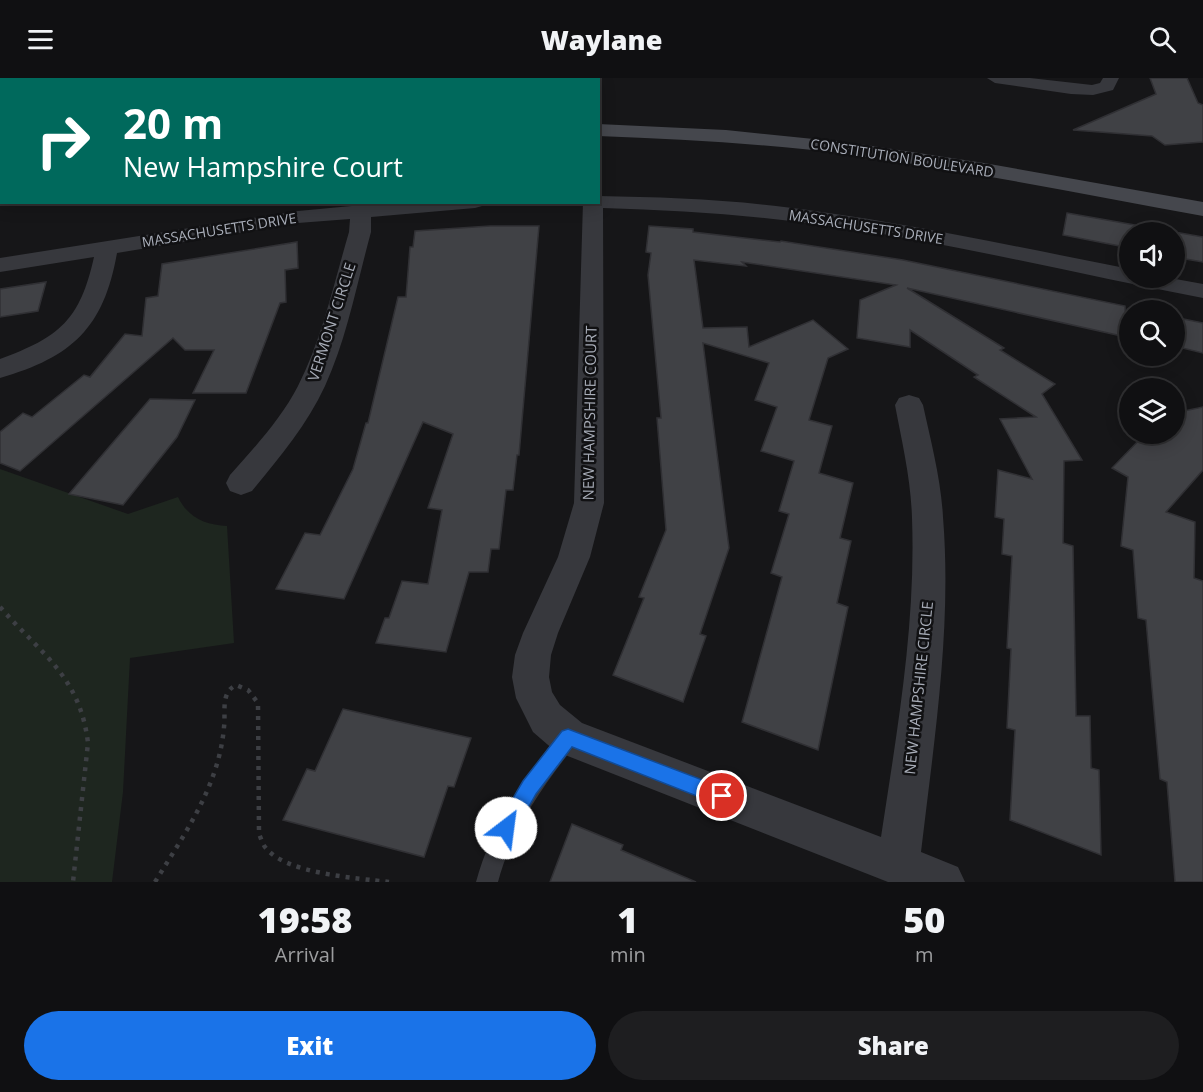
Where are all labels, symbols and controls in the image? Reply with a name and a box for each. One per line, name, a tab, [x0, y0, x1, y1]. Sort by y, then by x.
text: Waylane	[541, 21, 662, 58]
icon: menu	[24, 23, 57, 56]
icon: search	[1146, 23, 1179, 56]
text: 20 m	[123, 94, 223, 151]
icon: right	[24, 102, 102, 180]
street label: CONSTITUTION BOULEVARD	[809, 134, 995, 181]
text: New Hampshire Court	[123, 148, 403, 185]
street label: MASSACHUSETTS DRIVE	[788, 205, 945, 248]
street label: MASSACHUSETTS DRIVE	[140, 208, 297, 251]
map controls	[1119, 222, 1185, 444]
button: sound	[1119, 222, 1185, 288]
street label: VERMONT CIRCLE	[302, 260, 360, 384]
button: search	[1119, 300, 1185, 366]
street label: NEW HAMPSHIRE COURT	[577, 325, 601, 501]
button: layers	[1119, 378, 1185, 444]
street label: NEW HAMPSHIRE CIRCLE	[899, 600, 937, 775]
pin	[696, 770, 747, 821]
icon: arrive	[705, 779, 738, 812]
position arrow	[474, 796, 538, 860]
text: 19:58	[258, 895, 352, 944]
text: 1	[617, 895, 638, 944]
text: 50	[903, 895, 945, 944]
text: Arrival	[275, 941, 335, 968]
text: min	[610, 941, 646, 968]
text: m	[915, 941, 934, 968]
button: Exit	[24, 1011, 596, 1080]
button: Share	[608, 1011, 1179, 1080]

